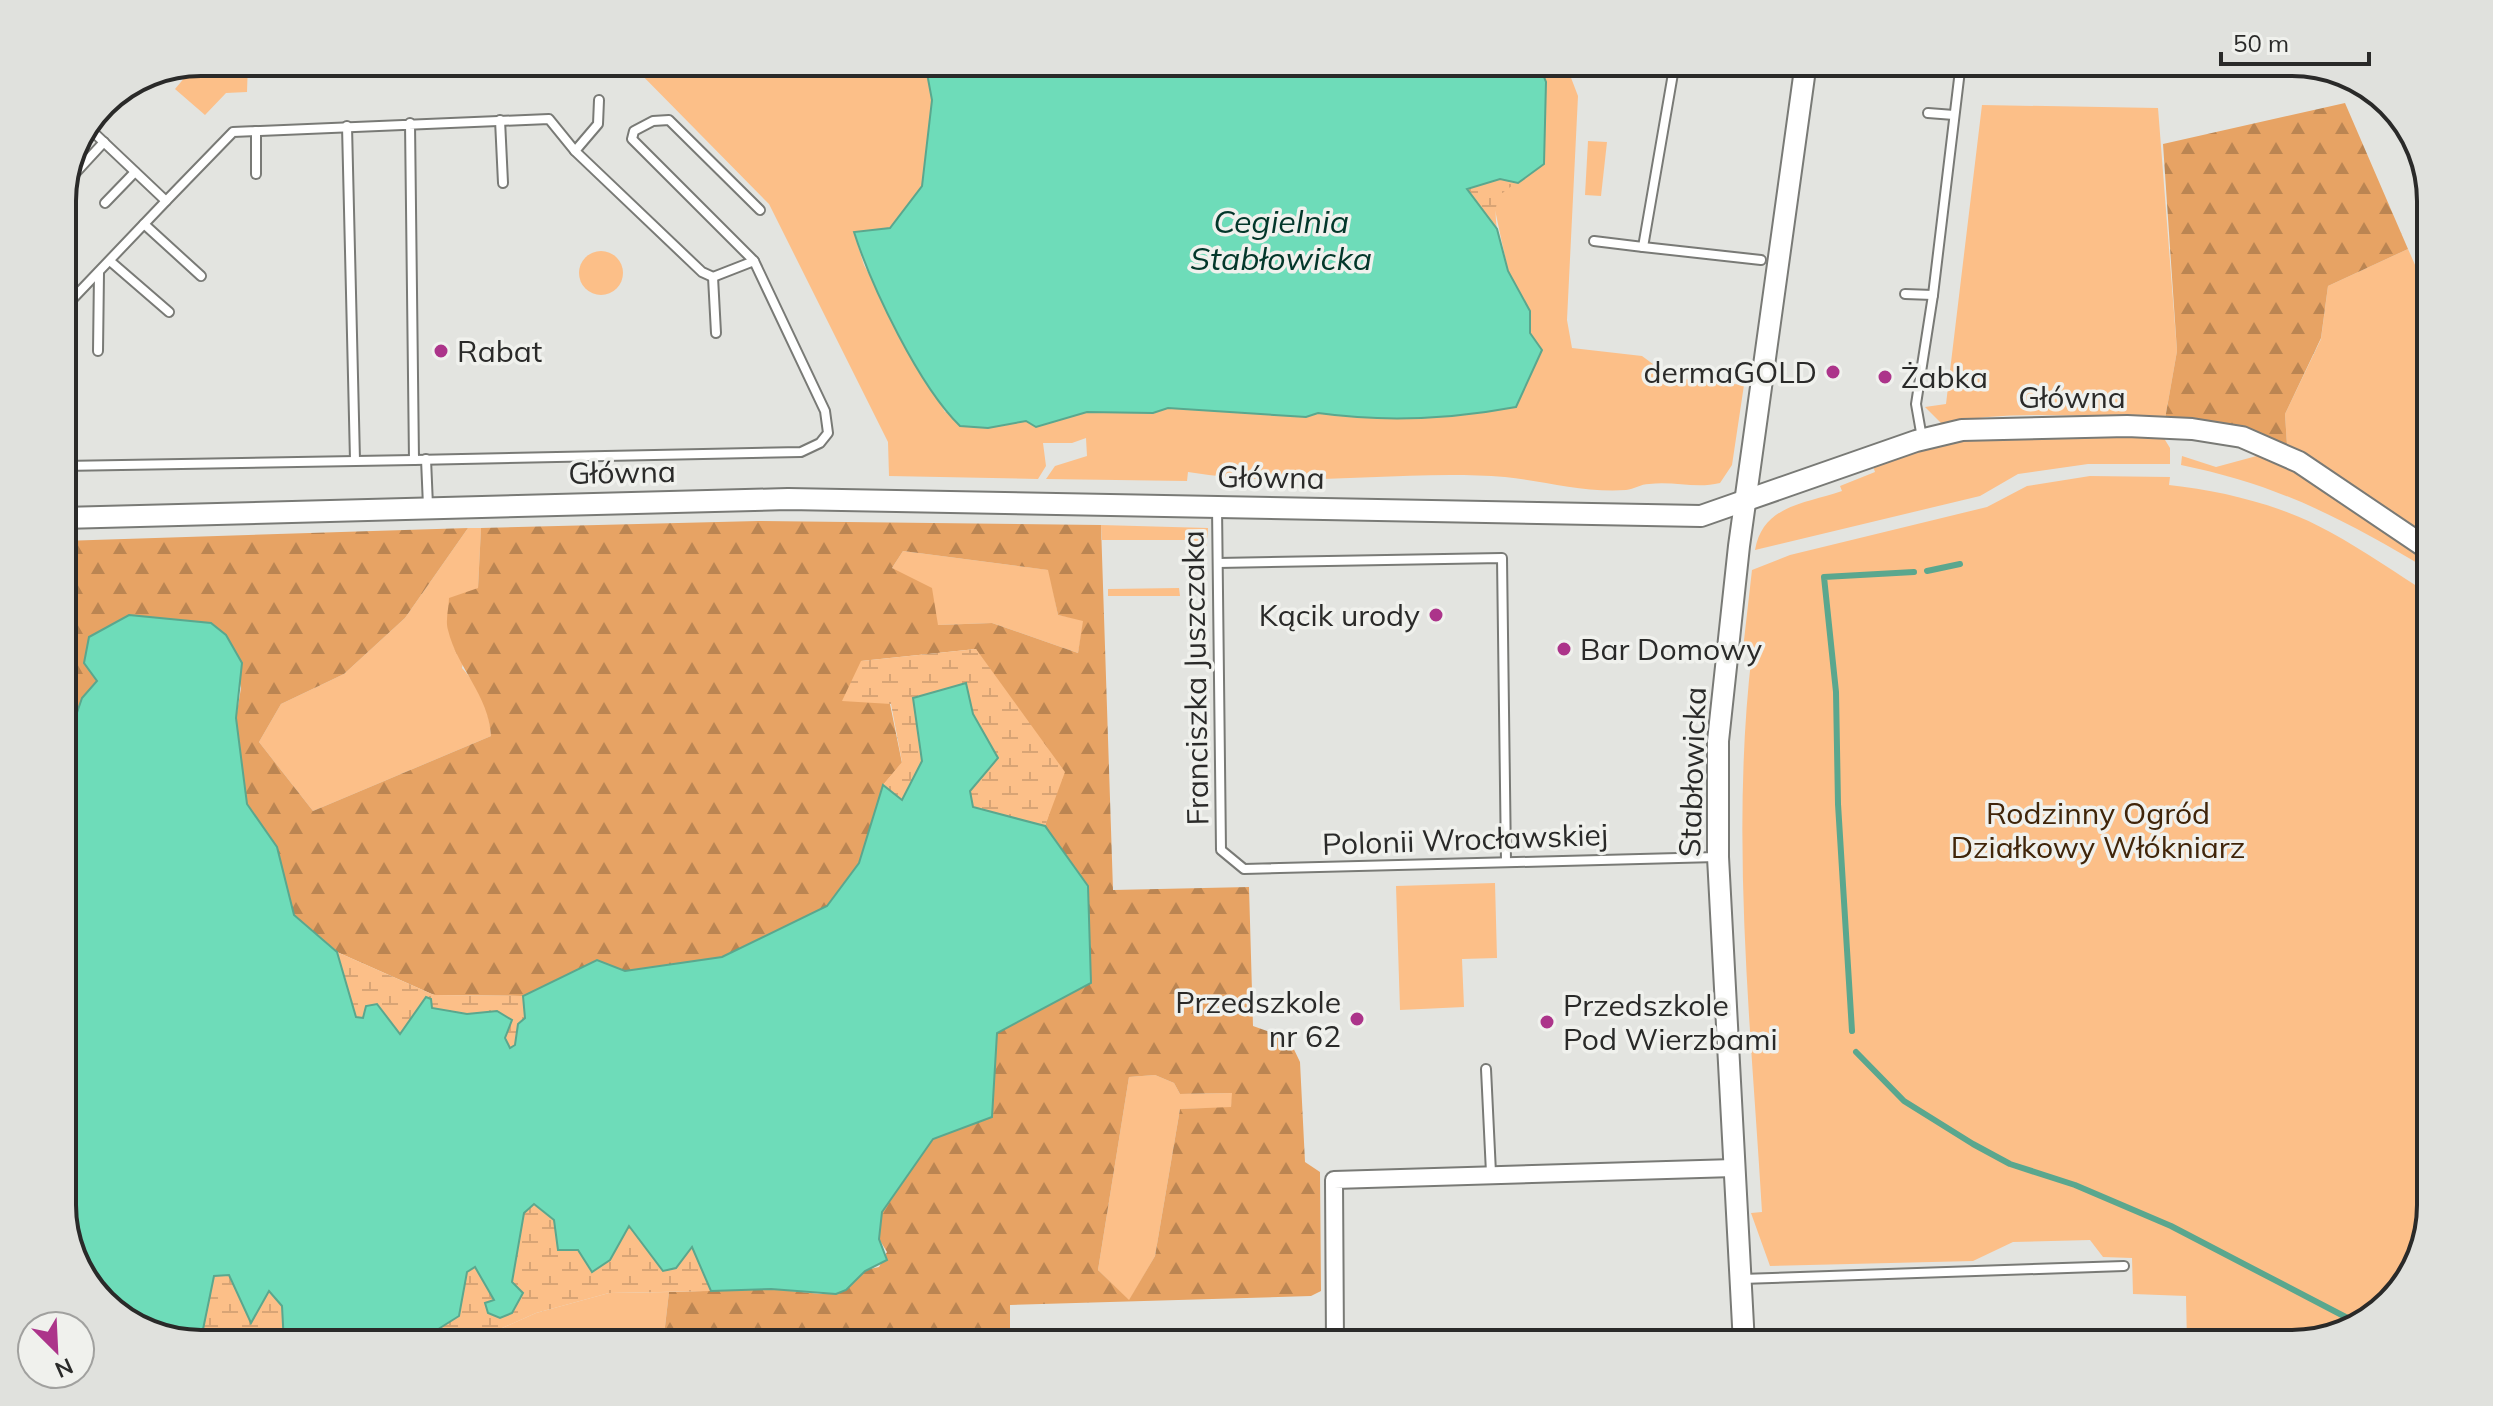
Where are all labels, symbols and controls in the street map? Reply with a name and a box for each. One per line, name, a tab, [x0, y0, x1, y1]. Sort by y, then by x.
scale bar	[2221, 16, 2369, 66]
text: 50 m	[2233, 28, 2289, 58]
water label: Cegielnia Stabłowicka	[1190, 201, 1372, 278]
place label: Rabat	[457, 332, 542, 370]
marker: Rabat	[432, 342, 450, 360]
place label: dermaGOLD	[1644, 353, 1817, 391]
place label: Żabka	[1901, 358, 1988, 396]
marker: dermaGOLD	[1824, 363, 1842, 381]
marker: Żabka	[1876, 368, 1894, 386]
street label: Główna	[2018, 378, 2126, 416]
street label: Główna	[568, 452, 676, 492]
street label: Główna	[1217, 457, 1325, 497]
street label: Franciszka Juszczaka	[1173, 530, 1217, 826]
place label: Kącik urody	[1259, 596, 1420, 634]
marker: Kącik urody	[1427, 606, 1445, 624]
place label: Bar Domowy	[1580, 630, 1762, 668]
marker: Bar Domowy	[1555, 640, 1573, 658]
street label: Stabłowicka	[1670, 686, 1714, 858]
park label: Rodzinny Ogród Działkowy Włókniarz	[1951, 794, 2245, 866]
street label: Polonii Wrocławskiej	[1321, 815, 1609, 863]
place label: Przedszkole nr 62	[1175, 983, 1341, 1055]
place label: Przedszkole Pod Wierzbami	[1563, 986, 1778, 1058]
marker: Przedszkole nr 62	[1348, 1010, 1366, 1028]
marker: Przedszkole Pod Wierzbami	[1538, 1013, 1556, 1031]
north arrow	[16, 1310, 96, 1390]
text: N	[51, 1352, 77, 1384]

